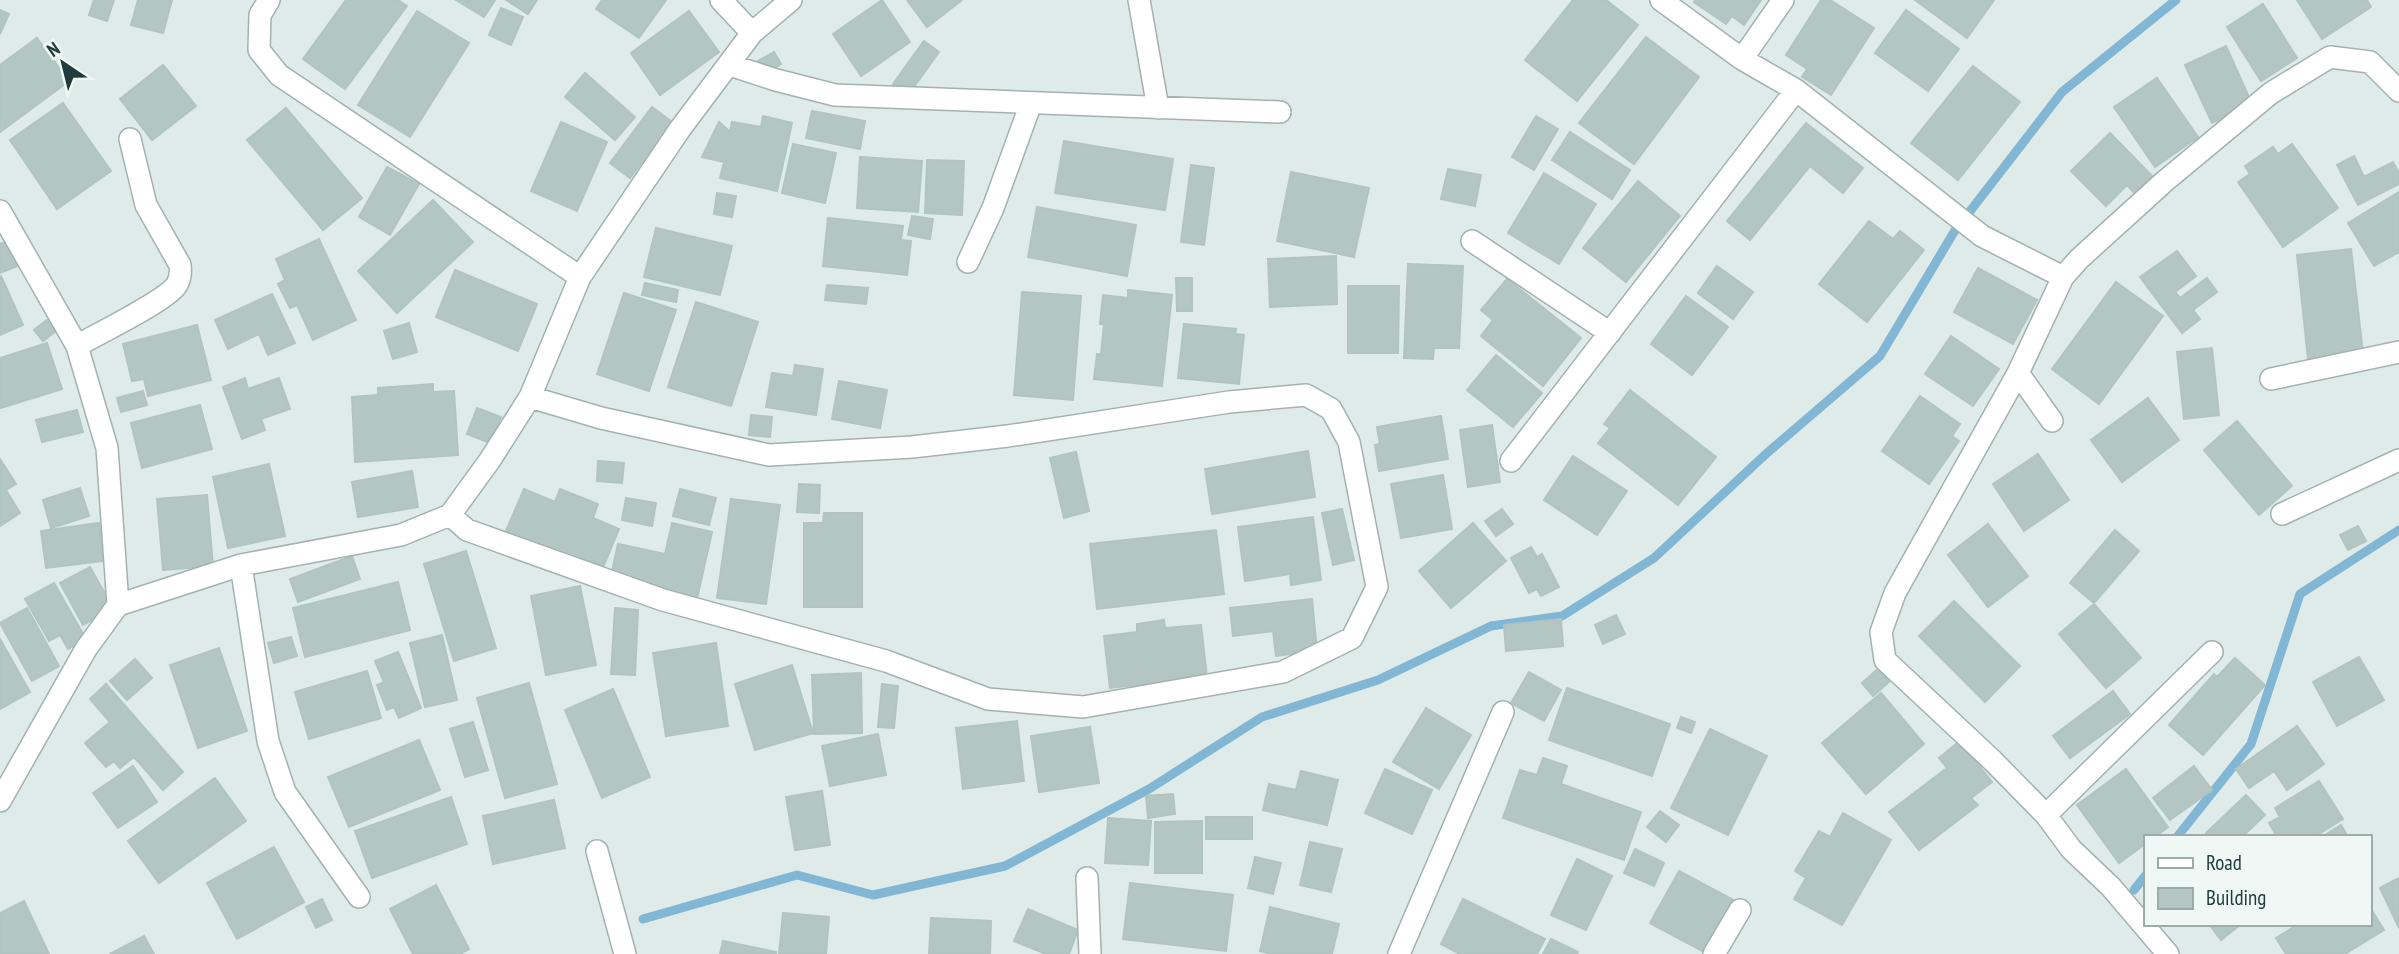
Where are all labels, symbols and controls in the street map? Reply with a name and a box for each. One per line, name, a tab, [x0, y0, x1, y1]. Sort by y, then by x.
north arrow	[28, 28, 98, 98]
text: N	[42, 36, 64, 62]
legend	[2144, 835, 2371, 926]
text: Road	[2206, 849, 2242, 876]
text: Building	[2206, 884, 2266, 911]

